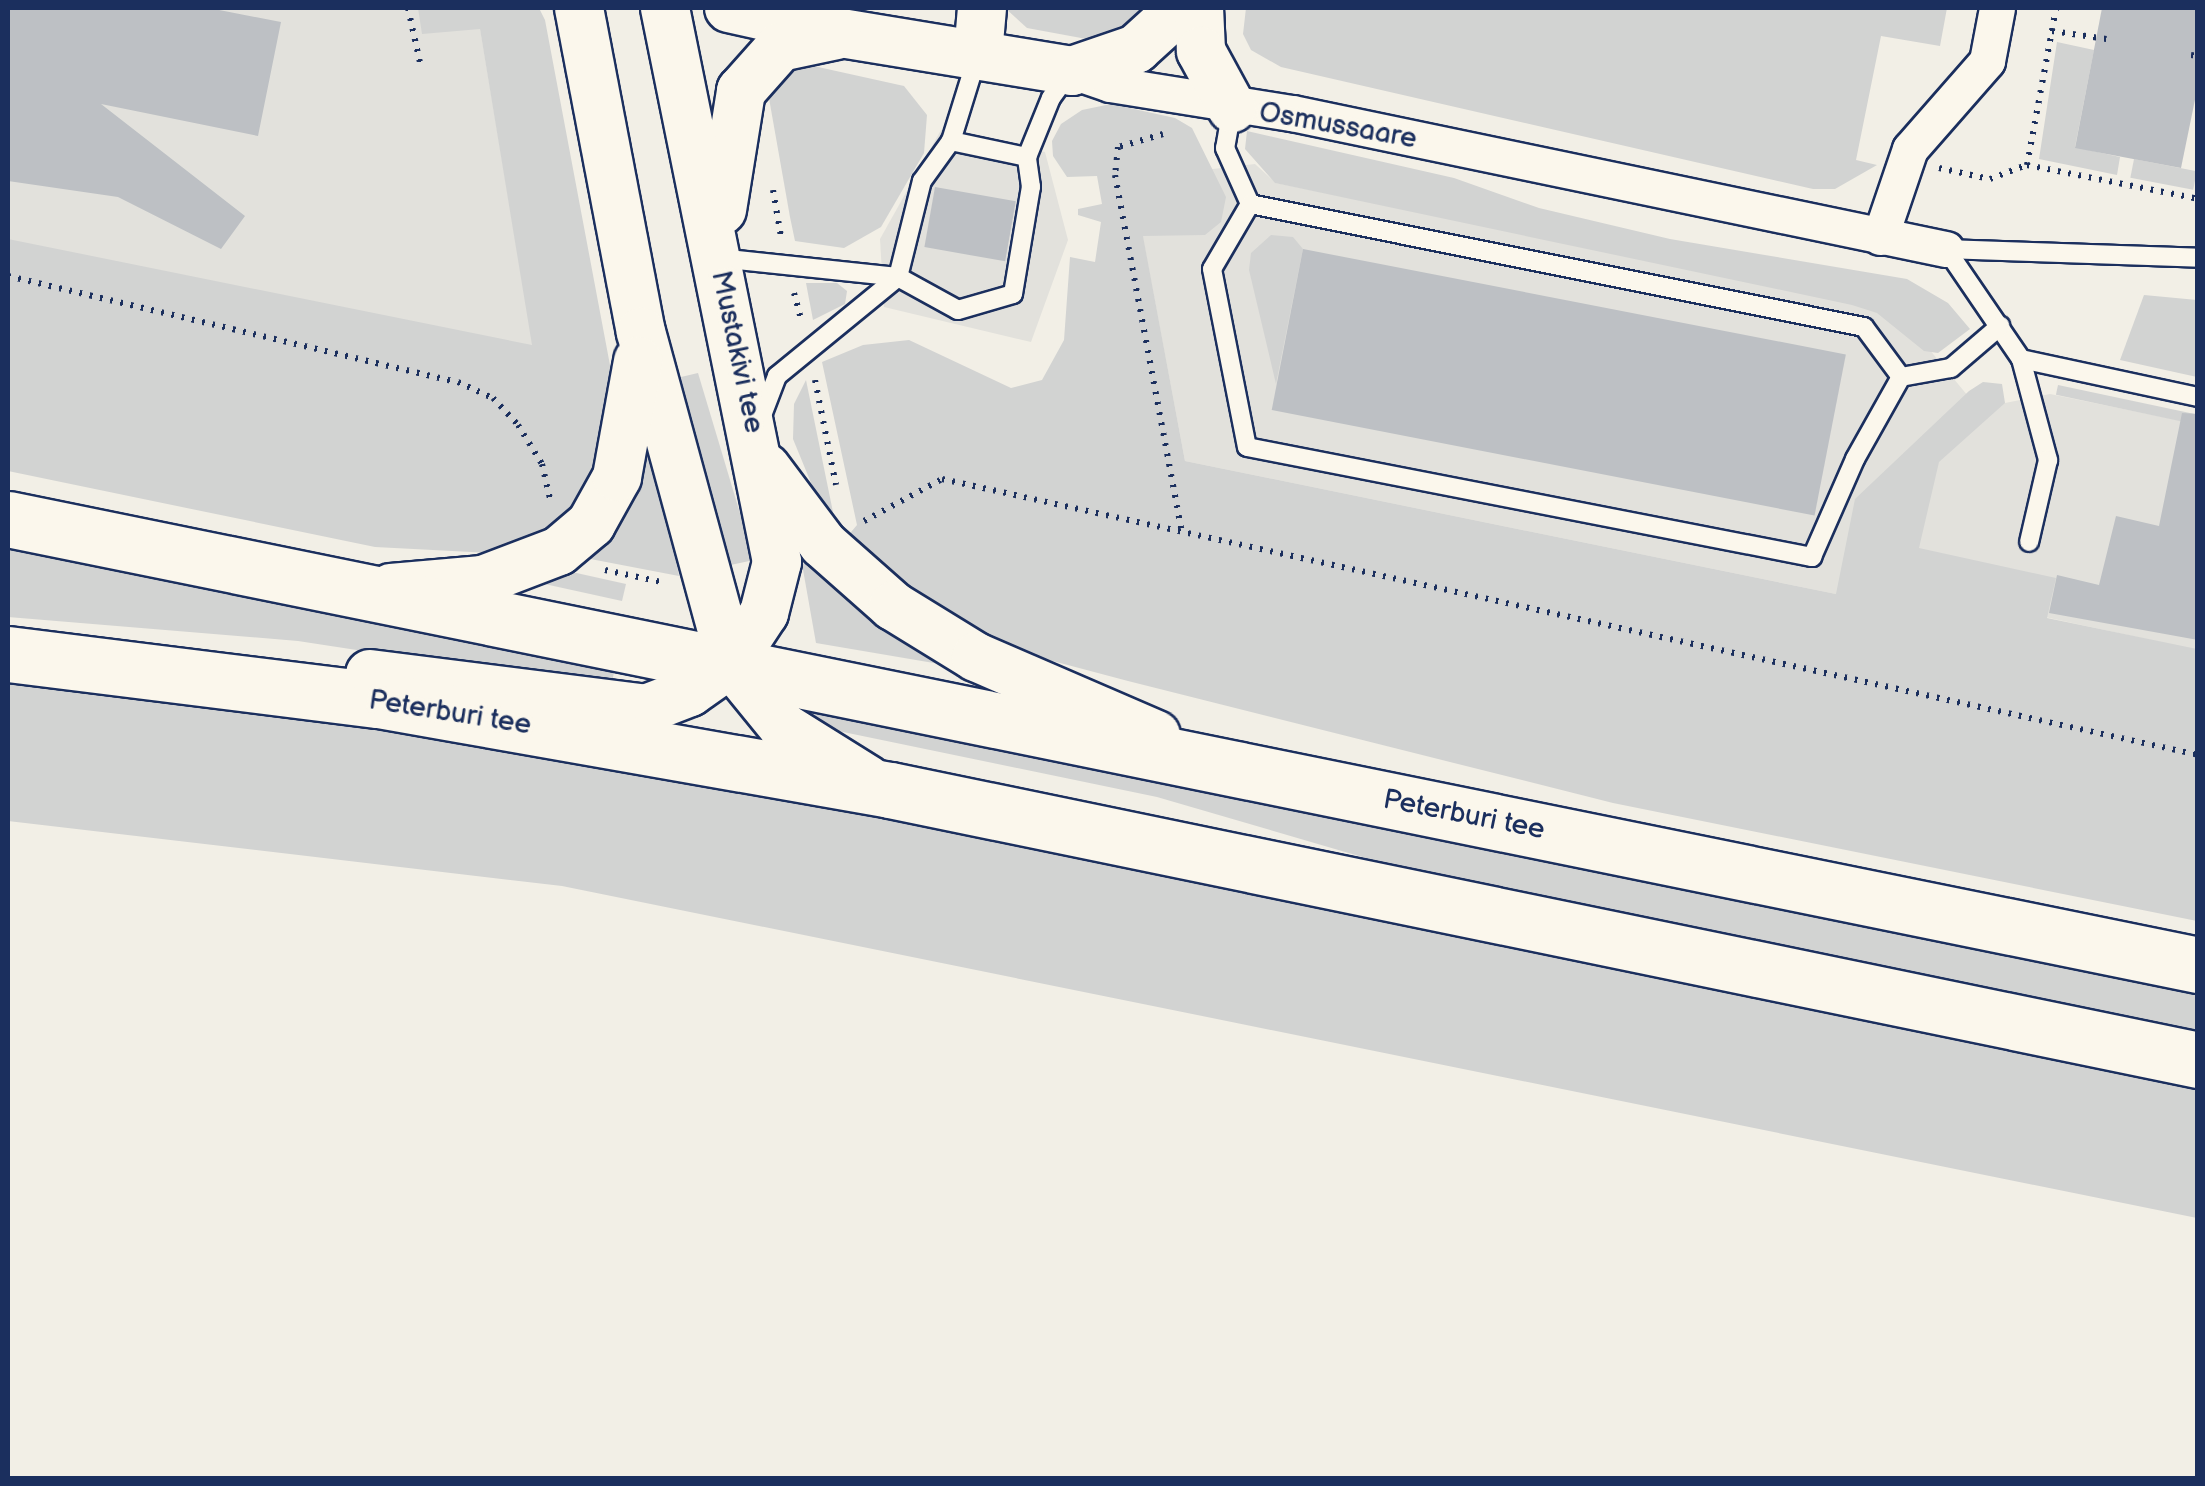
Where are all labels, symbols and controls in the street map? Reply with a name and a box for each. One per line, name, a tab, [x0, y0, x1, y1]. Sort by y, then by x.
street label: Osmussaare	[1257, 96, 1419, 156]
street label: Mustakivi tee	[703, 268, 771, 436]
street label: Peterburi tee	[366, 684, 534, 742]
street label: Peterburi tee	[1380, 783, 1548, 847]

